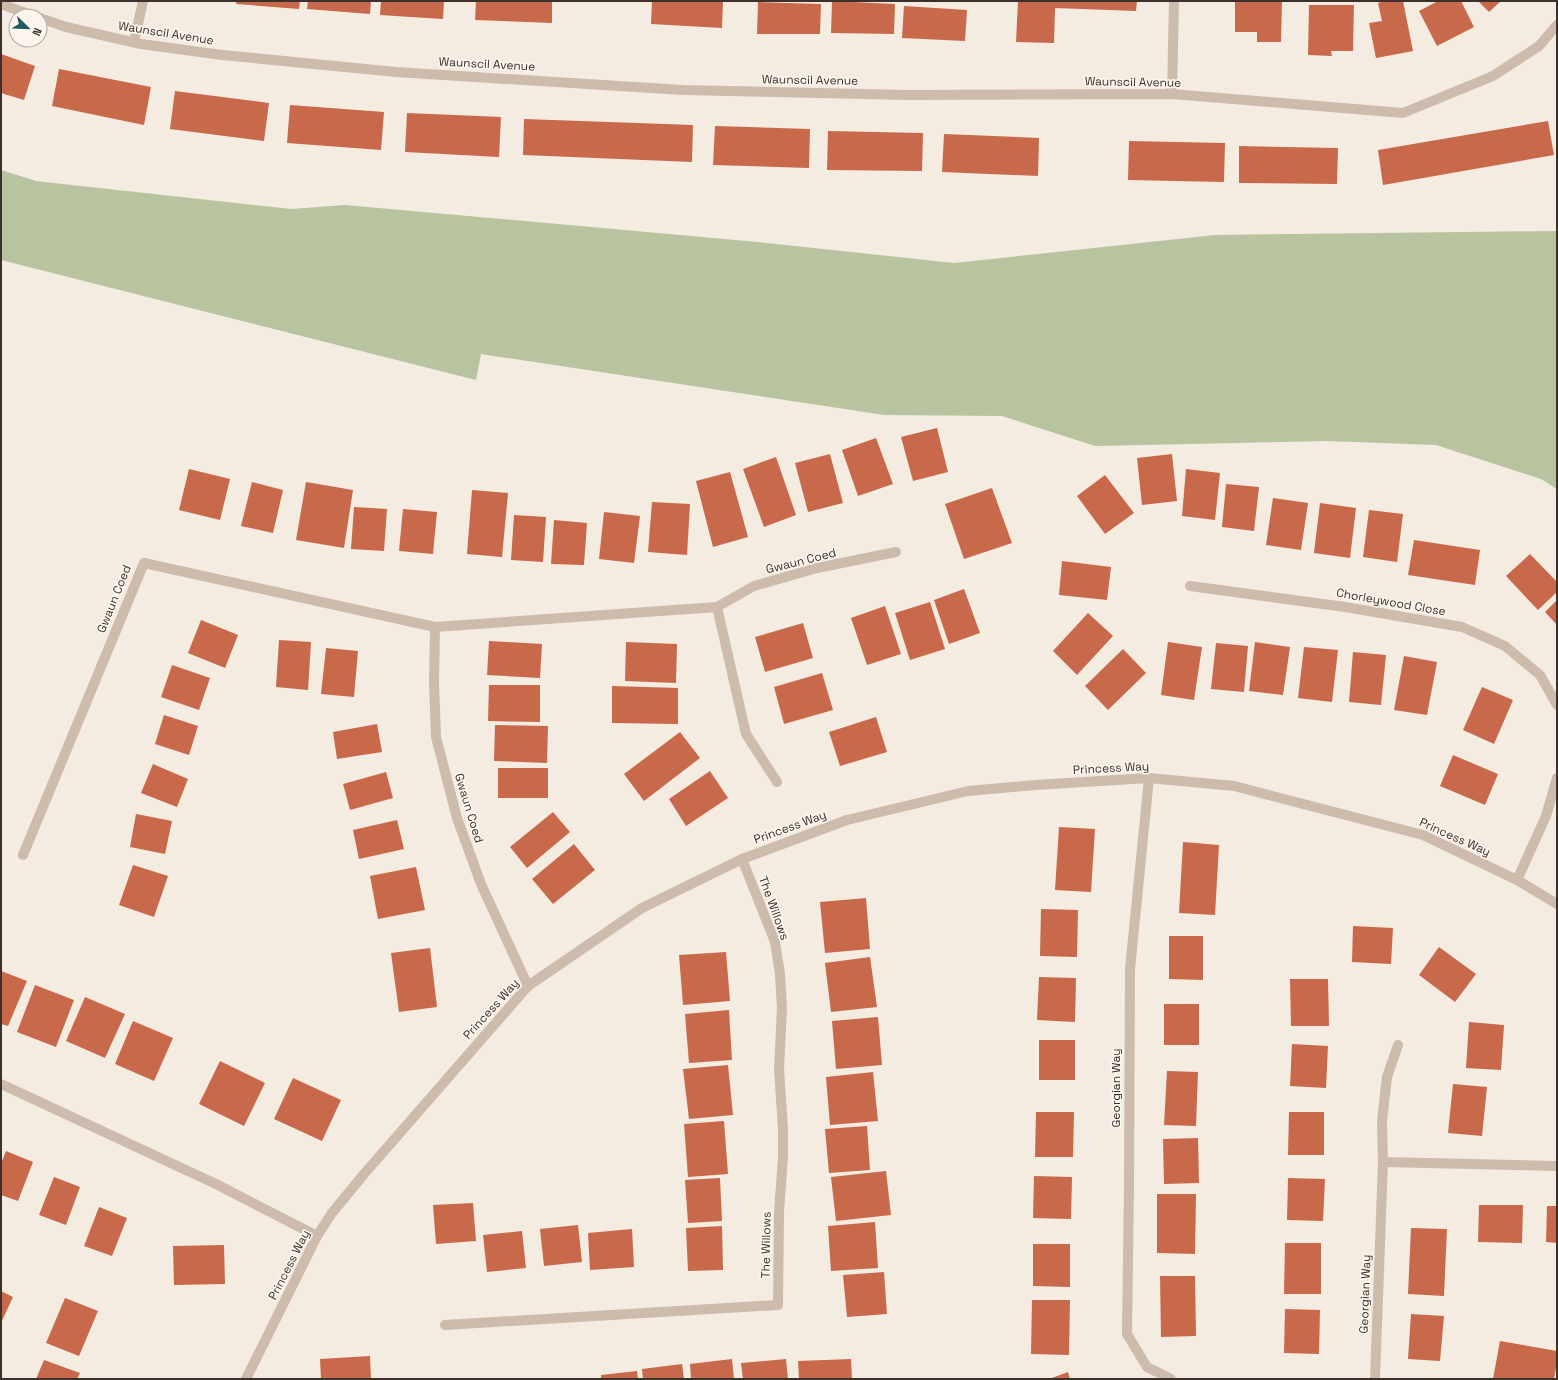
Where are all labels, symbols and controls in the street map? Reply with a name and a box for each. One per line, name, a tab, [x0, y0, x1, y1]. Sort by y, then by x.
north arrow	[8, 8, 48, 48]
street label: Waunscil Avenue	[117, 18, 215, 48]
text: N	[29, 26, 45, 38]
street label: Waunscil Avenue	[438, 53, 536, 75]
street label: Waunscil Avenue	[762, 71, 858, 89]
street label: Waunscil Avenue	[1085, 73, 1181, 91]
street label: Gwaun Coed	[764, 545, 838, 577]
street label: Gwaun Coed	[93, 563, 135, 635]
street label: Chorleywood Close	[1335, 584, 1447, 620]
street label: Princess Way	[1072, 758, 1150, 778]
street label: Gwaun Coed	[451, 771, 487, 845]
street label: Princess Way	[751, 806, 829, 848]
street label: Princess Way	[1417, 814, 1493, 860]
street label: The Willows	[755, 874, 793, 942]
street label: Princess Way	[459, 975, 523, 1043]
street label: Georgian Way	[1108, 1048, 1124, 1128]
street label: The Willows	[757, 1211, 775, 1279]
street label: Princess Way	[265, 1227, 313, 1303]
street label: Georgian Way	[1356, 1254, 1374, 1334]

